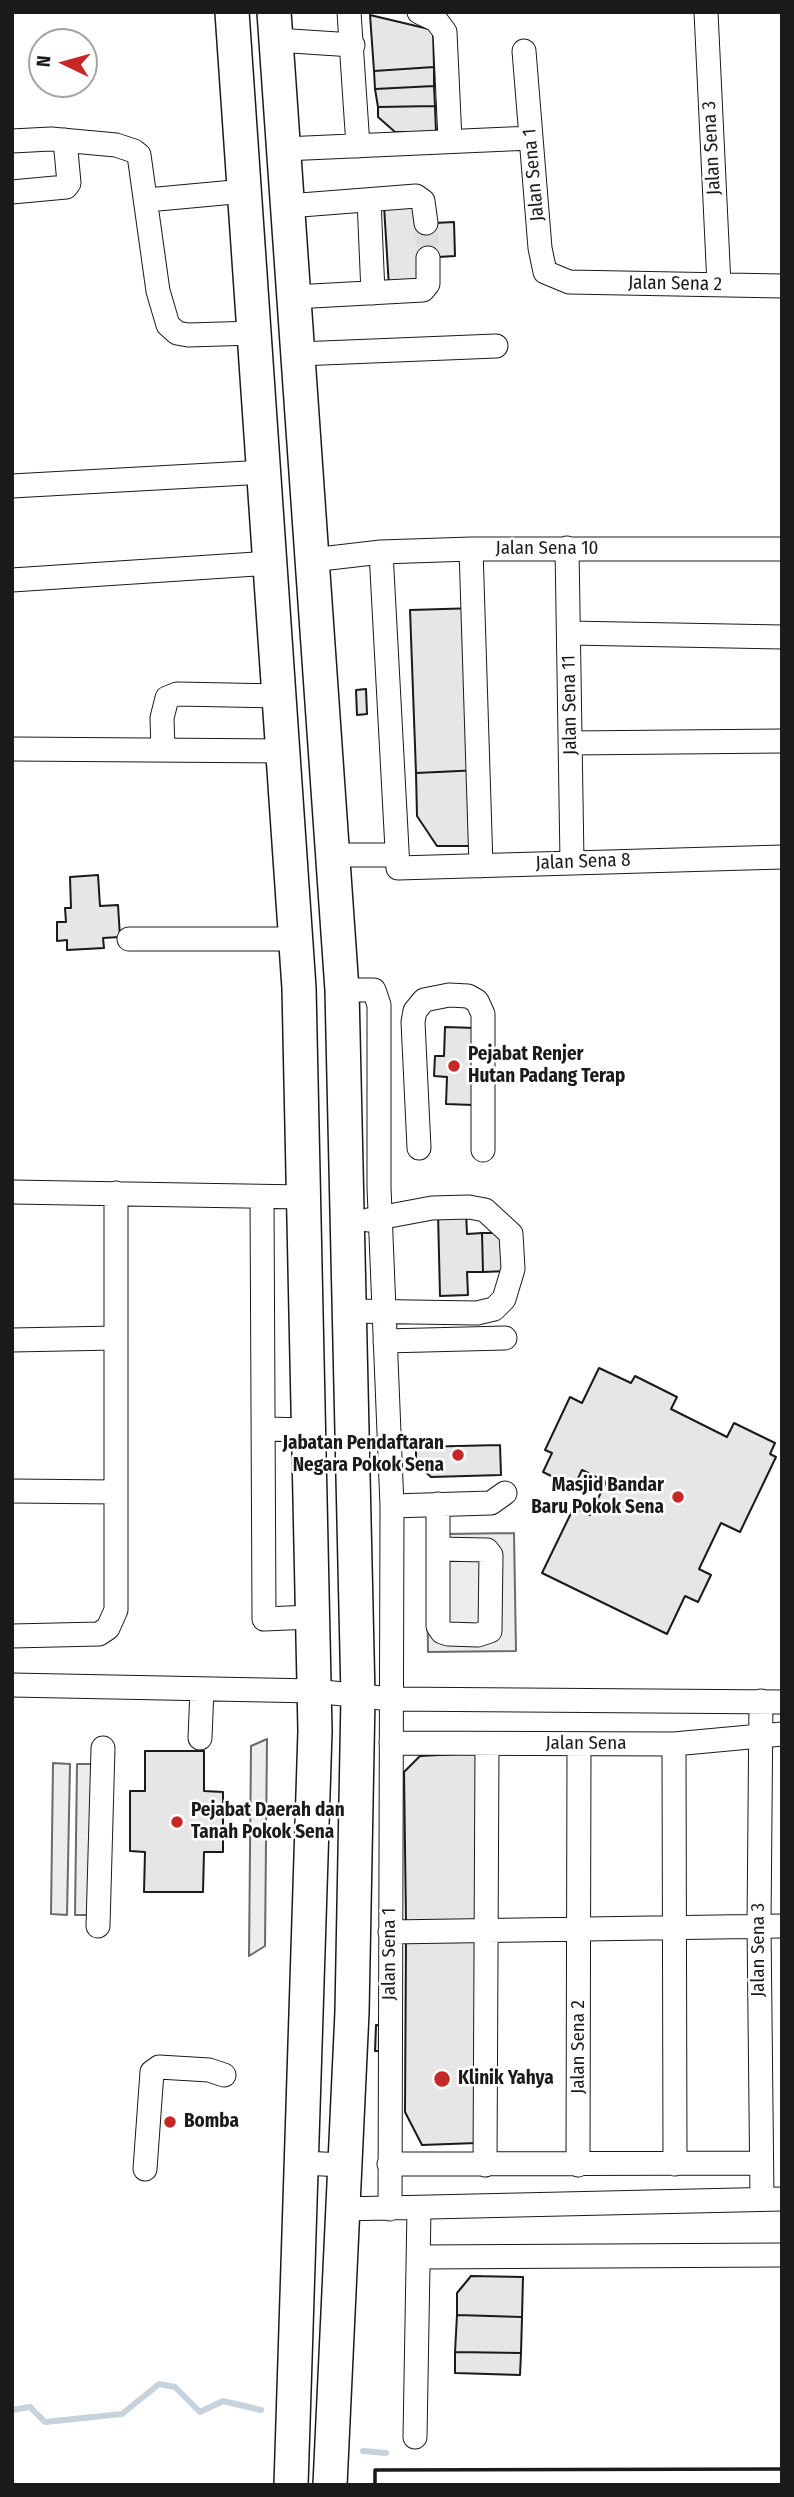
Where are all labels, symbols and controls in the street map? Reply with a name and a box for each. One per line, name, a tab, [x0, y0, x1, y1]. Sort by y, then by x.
north arrow	[28, 28, 98, 98]
text: N	[32, 55, 56, 68]
street label: Jalan Sena 3	[698, 100, 726, 196]
street label: Jalan Sena 1	[519, 128, 549, 222]
street label: Jalan Sena 2	[628, 272, 722, 296]
street label: Jalan Sena 10	[496, 538, 598, 560]
street label: Jalan Sena 11	[558, 655, 582, 755]
street label: Jalan Sena 8	[535, 849, 631, 875]
place label: Pejabat Renjer Hutan Padang Terap	[468, 1044, 625, 1088]
marker: Pejabat Renjer Hutan Padang Terap	[446, 1058, 462, 1074]
place label: Jabatan Pendaftaran Negara Pokok Sena	[282, 1433, 444, 1477]
marker: Jabatan Pendaftaran Negara Pokok Sena	[450, 1447, 466, 1463]
place label: Masjid Bandar Baru Pokok Sena	[531, 1475, 664, 1519]
marker: Masjid Bandar Baru Pokok Sena	[670, 1489, 686, 1505]
street label: Jalan Sena	[545, 1733, 627, 1755]
place label: Pejabat Daerah dan Tanah Pokok Sena	[191, 1800, 345, 1844]
marker: Pejabat Daerah dan Tanah Pokok Sena	[169, 1814, 185, 1830]
street label: Jalan Sena 3	[748, 1903, 770, 1997]
street label: Jalan Sena 1	[379, 1907, 401, 2001]
street label: Jalan Sena 2	[568, 2000, 590, 2094]
place label: Klinik Yahya	[458, 2068, 554, 2090]
marker: Klinik Yahya	[432, 2069, 452, 2089]
place label: Bomba	[184, 2111, 239, 2133]
marker: Bomba	[162, 2114, 178, 2130]

